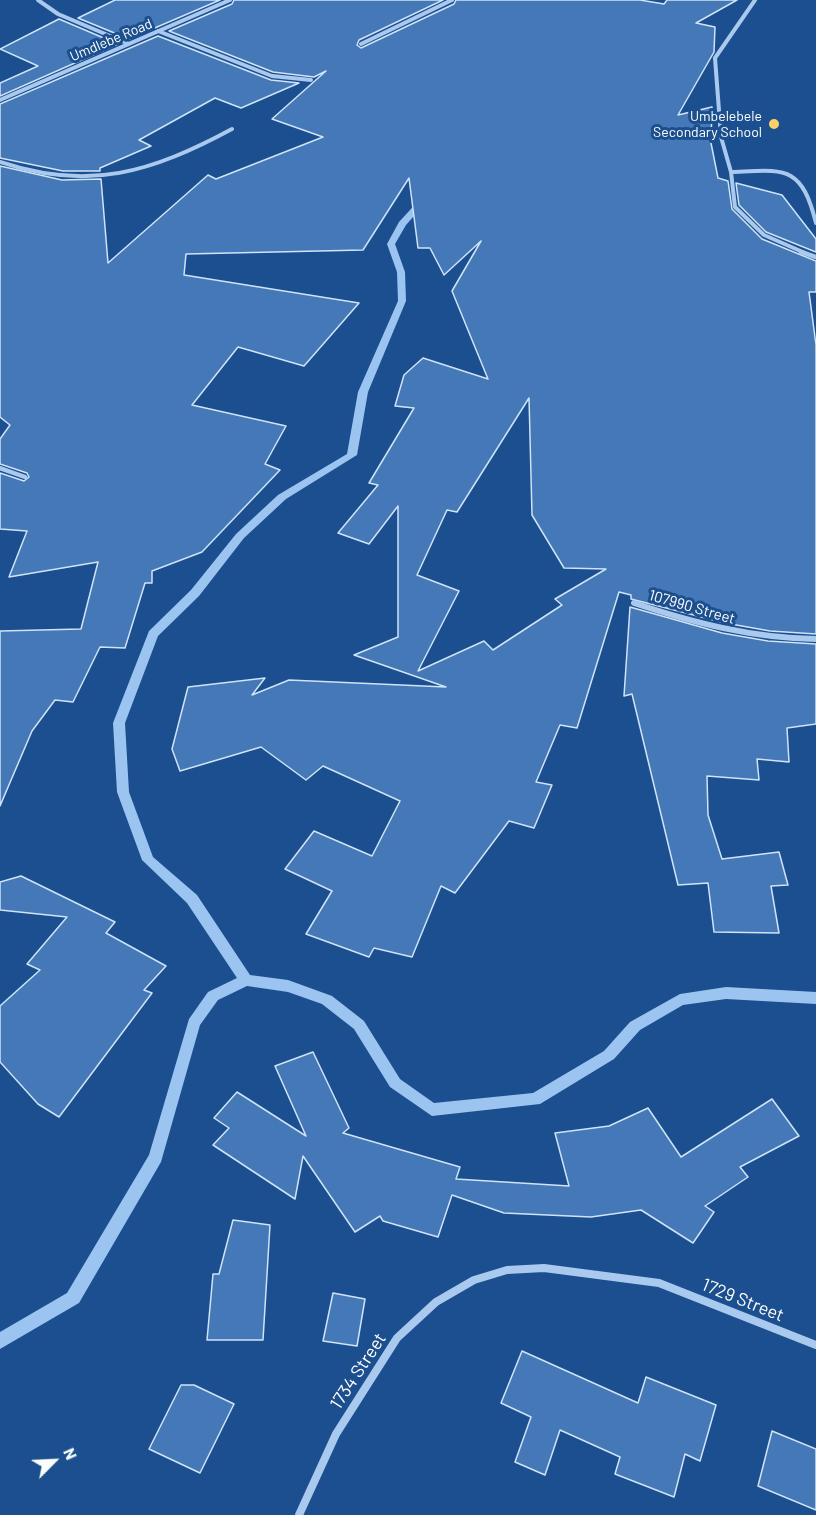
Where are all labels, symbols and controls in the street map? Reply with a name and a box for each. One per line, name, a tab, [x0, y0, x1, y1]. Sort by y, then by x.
street label: Umdlebe Road	[67, 15, 155, 65]
place label: Umbelebele Secondary School	[653, 108, 762, 140]
marker: Umbelebele Secondary School	[767, 117, 781, 131]
street label: 107990 Street	[647, 586, 737, 628]
street label: 1729 Street	[699, 1274, 787, 1326]
street label: 1734 Street	[325, 1329, 391, 1413]
north arrow	[24, 1431, 84, 1491]
text: N	[60, 1445, 82, 1462]

